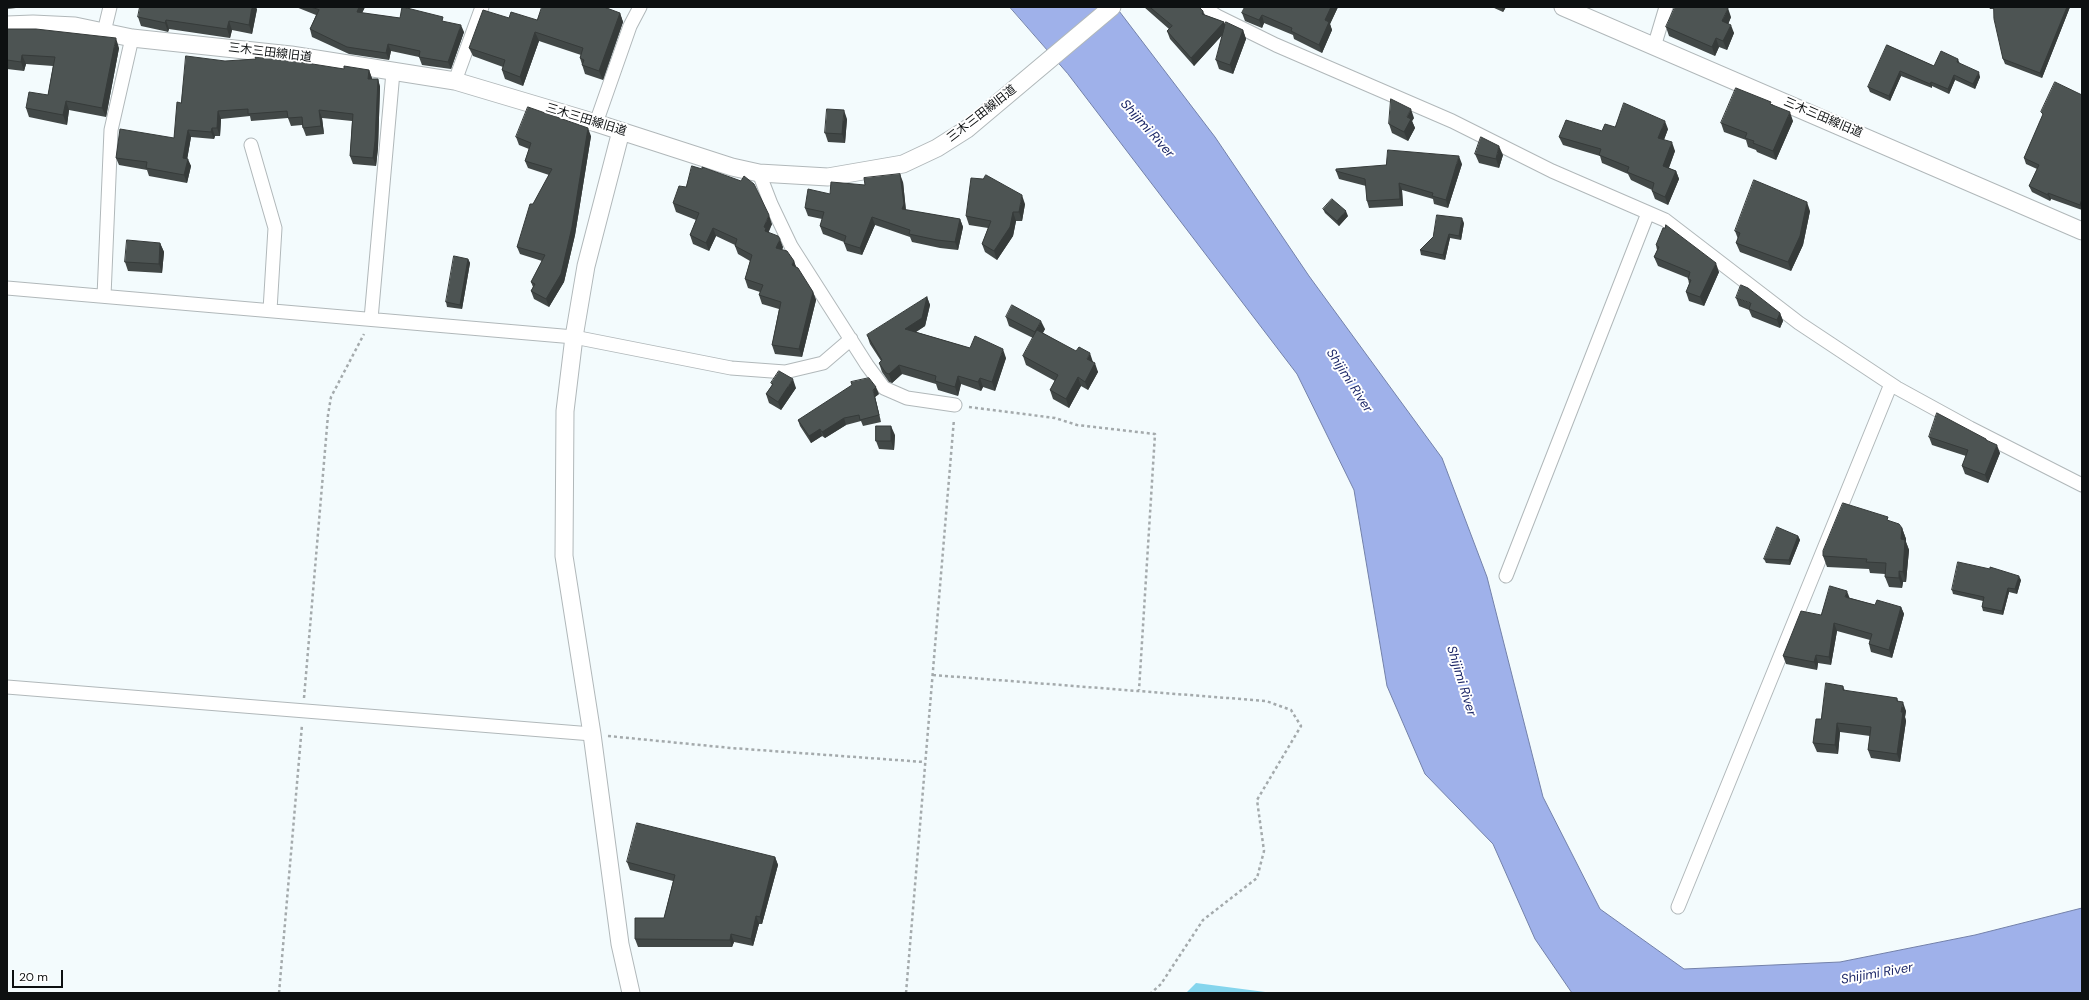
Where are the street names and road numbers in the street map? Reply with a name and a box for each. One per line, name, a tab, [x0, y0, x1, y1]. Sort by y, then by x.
street label: 三木三田線旧道	[227, 41, 313, 65]
street label: 三木三田線旧道	[944, 82, 1020, 146]
street label: 三木三田線旧道	[1782, 95, 1864, 141]
street label: 三木三田線旧道	[544, 101, 628, 139]

